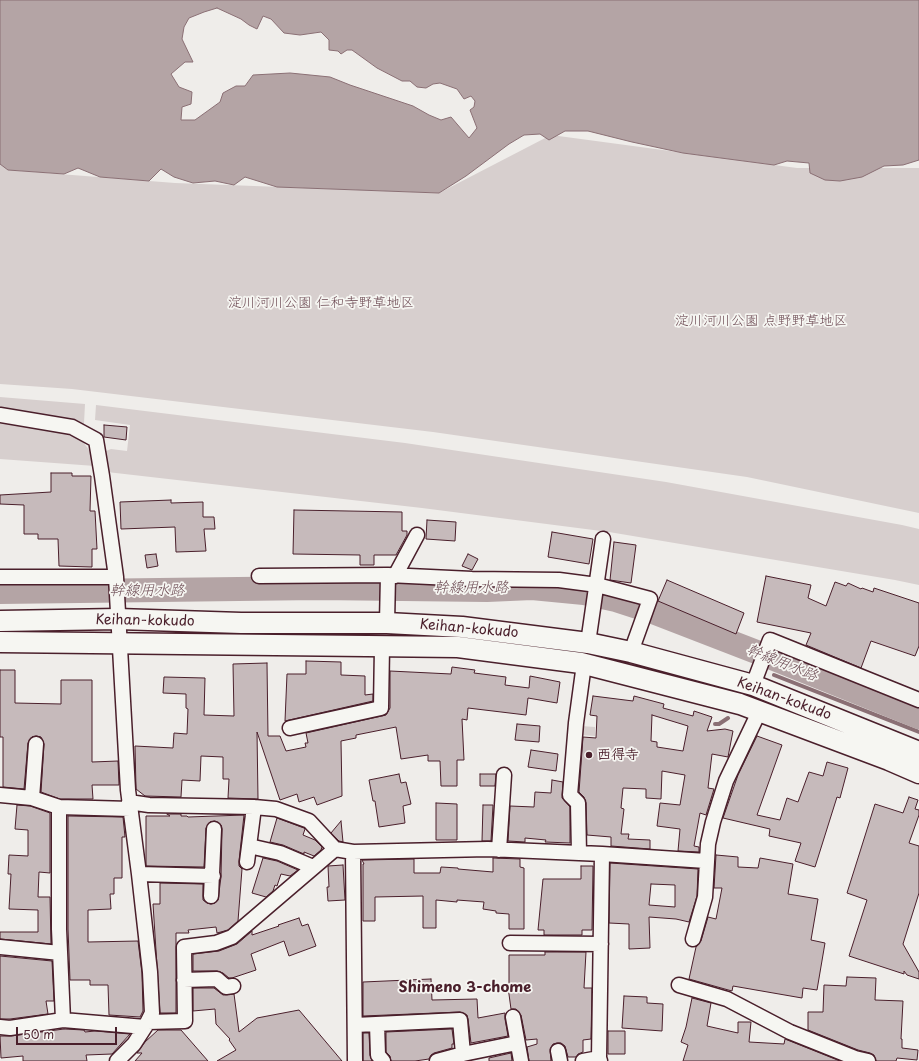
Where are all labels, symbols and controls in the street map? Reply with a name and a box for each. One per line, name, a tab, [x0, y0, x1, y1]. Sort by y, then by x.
park label: 淀川河川公園 仁和寺野草地区	[228, 295, 414, 311]
park label: 淀川河川公園 点野野草地区	[675, 313, 847, 329]
water label: 幹線用水路	[434, 579, 508, 597]
water label: 幹線用水路	[110, 582, 184, 600]
street label: Keihan-kokudo	[95, 612, 195, 630]
street label: Keihan-kokudo	[419, 616, 519, 642]
water label: 幹線用水路	[744, 641, 820, 685]
street label: Keihan-kokudo	[735, 674, 833, 724]
place label: 西得寺	[597, 747, 639, 763]
marker: 西得寺	[584, 750, 594, 760]
district label: Shimeno 3-chome	[398, 979, 532, 997]
scale bar	[18, 1019, 119, 1045]
text: 50 m	[23, 1025, 54, 1043]

